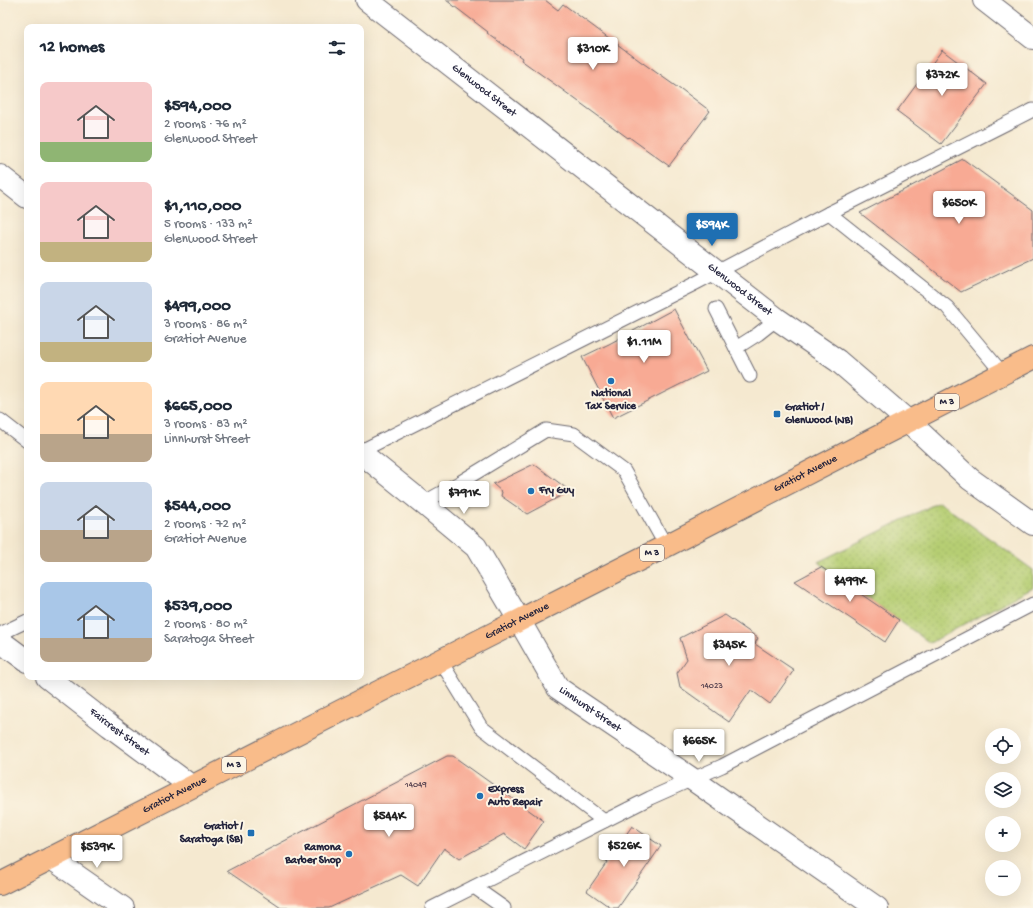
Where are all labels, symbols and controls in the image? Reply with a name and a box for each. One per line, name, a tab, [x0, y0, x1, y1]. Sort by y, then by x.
icon: filters	[326, 37, 348, 59]
pin: $310K	[565, 37, 621, 71]
text: 12 homes	[40, 38, 104, 58]
text: $310K	[577, 42, 609, 57]
street label: Glenwood Street	[449, 62, 520, 121]
pin: $372K	[914, 63, 970, 97]
text: $372K	[926, 68, 958, 83]
text: $594,000	[164, 97, 231, 117]
icon: home	[72, 98, 120, 146]
text: 2 rooms · 76 m²	[164, 117, 247, 132]
text: Glenwood Street	[164, 132, 257, 147]
pin: $650K	[931, 191, 987, 225]
text: $650K	[942, 196, 976, 211]
text: $1,110,000	[164, 197, 242, 217]
icon: home	[72, 198, 120, 246]
pin: $594K	[684, 213, 740, 247]
text: 5 rooms · 133 m²	[164, 217, 252, 232]
text: $594K	[696, 218, 728, 233]
text: Glenwood Street	[164, 232, 257, 247]
street label: Glenwood Street	[705, 261, 775, 320]
text: $499,000	[164, 297, 231, 317]
icon: home	[72, 298, 120, 346]
text: 3 rooms · 86 m²	[164, 317, 247, 332]
pin: $1.11M	[611, 330, 677, 364]
text: Gratiot Avenue	[164, 332, 246, 347]
text: $1.11M	[627, 335, 661, 350]
marker: National Tax Service	[606, 376, 616, 386]
place label: National Tax Service	[585, 387, 637, 413]
road number: M 3	[935, 394, 959, 410]
text: $665,000	[164, 397, 232, 417]
icon: home	[72, 398, 120, 446]
place label: Gratiot / Glenwood (NB)	[785, 401, 853, 427]
marker: Gratiot / Glenwood (NB)	[772, 409, 782, 419]
text: 3 rooms · 83 m²	[164, 417, 248, 432]
text: Linnhurst Street	[164, 432, 249, 447]
street label: Gratiot Avenue	[772, 453, 840, 495]
pin: $791K	[436, 481, 492, 515]
place label: Fry Guy	[538, 485, 575, 497]
text: $791K	[448, 486, 480, 501]
marker: Fry Guy	[526, 486, 536, 496]
text: $544,000	[164, 497, 231, 517]
icon: home	[72, 498, 120, 546]
text: 2 rooms · 72 m²	[164, 517, 246, 532]
text: Gratiot Avenue	[164, 532, 246, 547]
road number: M 3	[640, 545, 664, 561]
pin: $499K	[822, 569, 878, 603]
text: $499K	[834, 574, 866, 589]
text: $539,000	[164, 597, 232, 617]
icon: home	[72, 598, 120, 646]
street label: Gratiot Avenue	[483, 600, 551, 643]
text: 2 rooms · 80 m²	[164, 617, 248, 632]
text: Saratoga Street	[164, 632, 253, 647]
pin: $345K	[701, 633, 757, 667]
text: $345K	[713, 638, 745, 653]
house number: 14023	[700, 681, 723, 692]
street label: Linnhurst Street	[556, 684, 624, 736]
street label: Faircrest Street	[86, 705, 153, 760]
map controls	[985, 728, 1021, 896]
button: locate	[985, 728, 1021, 764]
pin: $665K	[671, 729, 727, 763]
text: $665K	[682, 734, 716, 749]
road number: M 3	[222, 757, 246, 773]
button: layers	[985, 772, 1021, 808]
street label: Gratiot Avenue	[141, 774, 209, 816]
house number: 14049	[404, 780, 427, 791]
place label: Express Auto Repair	[487, 784, 543, 809]
marker: Express Auto Repair	[475, 791, 485, 801]
pin: $544K	[361, 804, 417, 838]
text: $544K	[373, 809, 405, 824]
button: +	[985, 816, 1021, 852]
place label: Gratiot / Saratoga (SB)	[180, 820, 243, 847]
marker: Gratiot / Saratoga (SB)	[246, 828, 256, 838]
pin: $526K	[596, 834, 652, 868]
pin: $539K	[69, 835, 125, 869]
text: $526K	[608, 839, 640, 854]
text: $539K	[80, 840, 114, 855]
place label: Ramona Barber Shop	[284, 842, 342, 867]
marker: Ramona Barber Shop	[344, 849, 354, 859]
button: −	[985, 860, 1021, 896]

